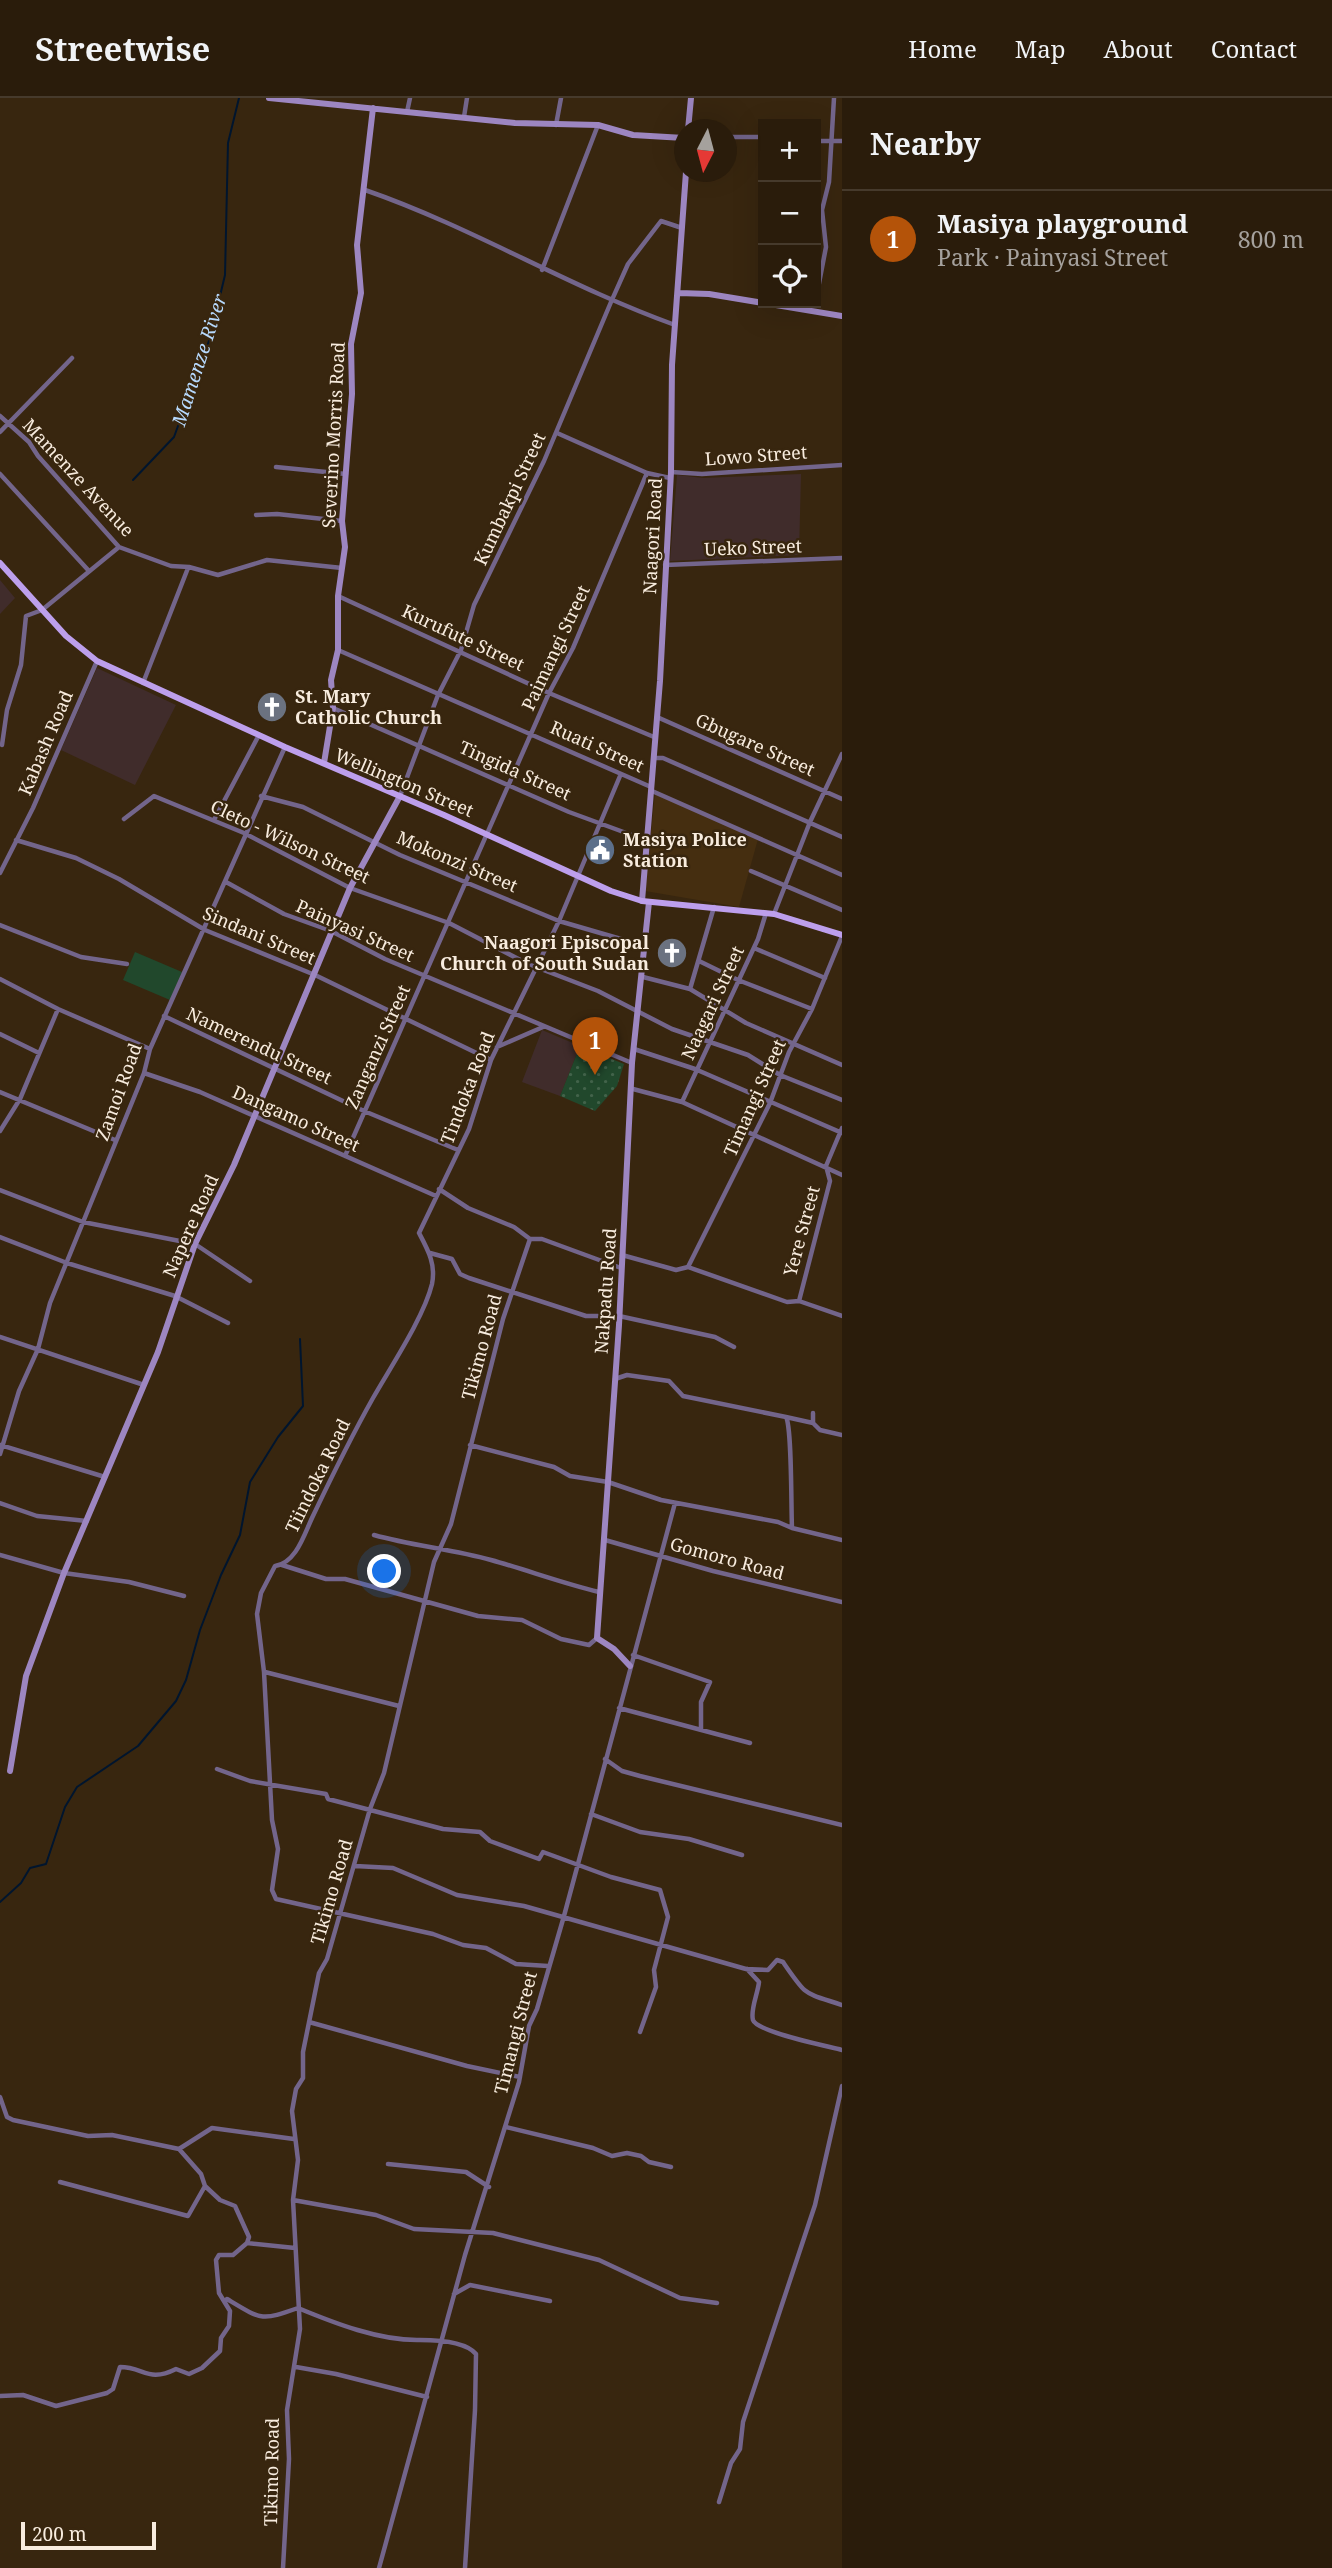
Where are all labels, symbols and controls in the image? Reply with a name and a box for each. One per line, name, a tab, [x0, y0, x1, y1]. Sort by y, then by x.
text: Streetwise	[35, 26, 210, 71]
text: Home	[908, 32, 977, 65]
text: Map	[1015, 32, 1066, 65]
text: About	[1104, 32, 1173, 65]
text: Contact	[1211, 32, 1297, 65]
north arrow	[674, 119, 737, 182]
map controls	[758, 119, 821, 308]
button: +	[758, 119, 821, 182]
text: Nearby	[870, 123, 981, 164]
button: −	[758, 182, 821, 245]
text: Masiya playground	[937, 205, 1188, 241]
text: 1	[887, 223, 900, 255]
text: 800 m	[1238, 223, 1304, 255]
text: Park · Painyasi Street	[937, 241, 1168, 273]
button: locate	[758, 245, 821, 308]
water label: Mamenze River	[165, 291, 233, 430]
street label: Severino Morris Road	[316, 341, 350, 529]
street label: Mamenze Avenue	[18, 413, 140, 541]
street label: Kumbakpi Street	[468, 428, 550, 569]
street label: Lowo Street	[704, 439, 808, 471]
street label: Naagori Road	[637, 477, 667, 595]
street label: Ueko Street	[704, 533, 802, 561]
street label: Paimangi Street	[516, 581, 595, 714]
street label: Kurufute Street	[398, 598, 529, 676]
place label: St. Mary Catholic Church	[295, 684, 442, 729]
street label: Kabash Road	[12, 687, 78, 799]
church icon: St. Mary Catholic Church	[255, 690, 289, 724]
street label: Gbugare Street	[692, 707, 819, 781]
street label: Ruati Street	[547, 715, 648, 777]
street label: Tingida Street	[456, 735, 575, 805]
street label: Wellington Street	[331, 742, 478, 822]
street label: Cleto - Wilson Street	[207, 794, 374, 889]
street label: Mokonzi Street	[393, 825, 522, 897]
place label: Masiya Police Station	[623, 827, 747, 872]
public building icon: Masiya Police Station	[583, 833, 617, 867]
street label: Painyasi Street	[292, 893, 418, 967]
street label: Sindani Street	[199, 900, 320, 970]
place label: Naagori Episcopal Church of South Sudan	[440, 930, 650, 975]
church icon: Naagori Episcopal Church of South Sudan	[655, 936, 689, 970]
street label: Naagari Street	[675, 942, 749, 1063]
street label: Zanganzi Street	[339, 981, 415, 1113]
street label: Namerendu Street	[183, 1001, 336, 1089]
pin: 1	[572, 1017, 618, 1075]
street label: Tindoka Road	[435, 1028, 500, 1147]
street label: Timangi Street	[718, 1035, 791, 1160]
street label: Zamoi Road	[89, 1040, 147, 1144]
street label: Dangamo Street	[229, 1079, 364, 1157]
street label: Napere Road	[157, 1170, 224, 1281]
street label: Yere Street	[777, 1183, 825, 1280]
street label: Nakpadu Road	[589, 1227, 621, 1355]
street label: Tikimo Road	[455, 1291, 507, 1402]
street label: Tiindoka Road	[279, 1414, 355, 1537]
street label: Gomoro Road	[667, 1531, 787, 1585]
your location	[367, 1554, 401, 1588]
street label: Tikimo Road	[305, 1836, 358, 1947]
street label: Timangi Street	[488, 1969, 542, 2097]
street label: Tikimo Road	[258, 2418, 284, 2526]
scale bar	[21, 2519, 156, 2551]
text: 200 m	[32, 2521, 87, 2547]

